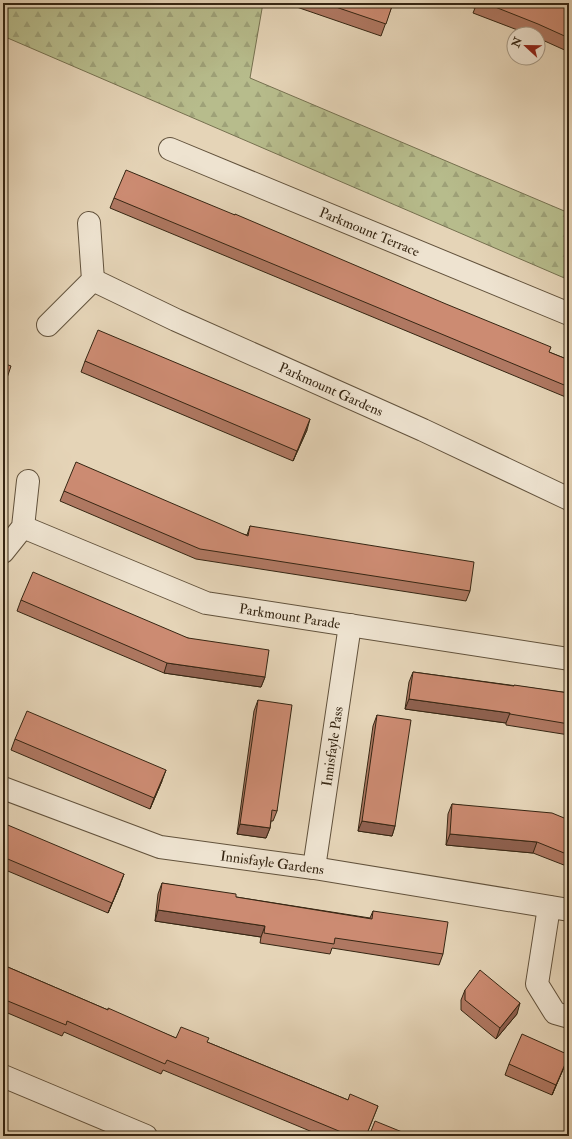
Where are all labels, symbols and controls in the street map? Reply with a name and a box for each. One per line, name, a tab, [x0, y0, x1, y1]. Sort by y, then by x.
north arrow	[506, 26, 546, 66]
text: N	[509, 34, 525, 50]
street label: Parkmount Terrace	[317, 204, 422, 260]
street label: Parkmount Gardens	[276, 359, 386, 420]
street label: Parkmount Parade	[238, 600, 342, 633]
street label: Innisfayle Pass	[318, 705, 347, 787]
street label: Innisfayle Gardens	[219, 847, 326, 879]

